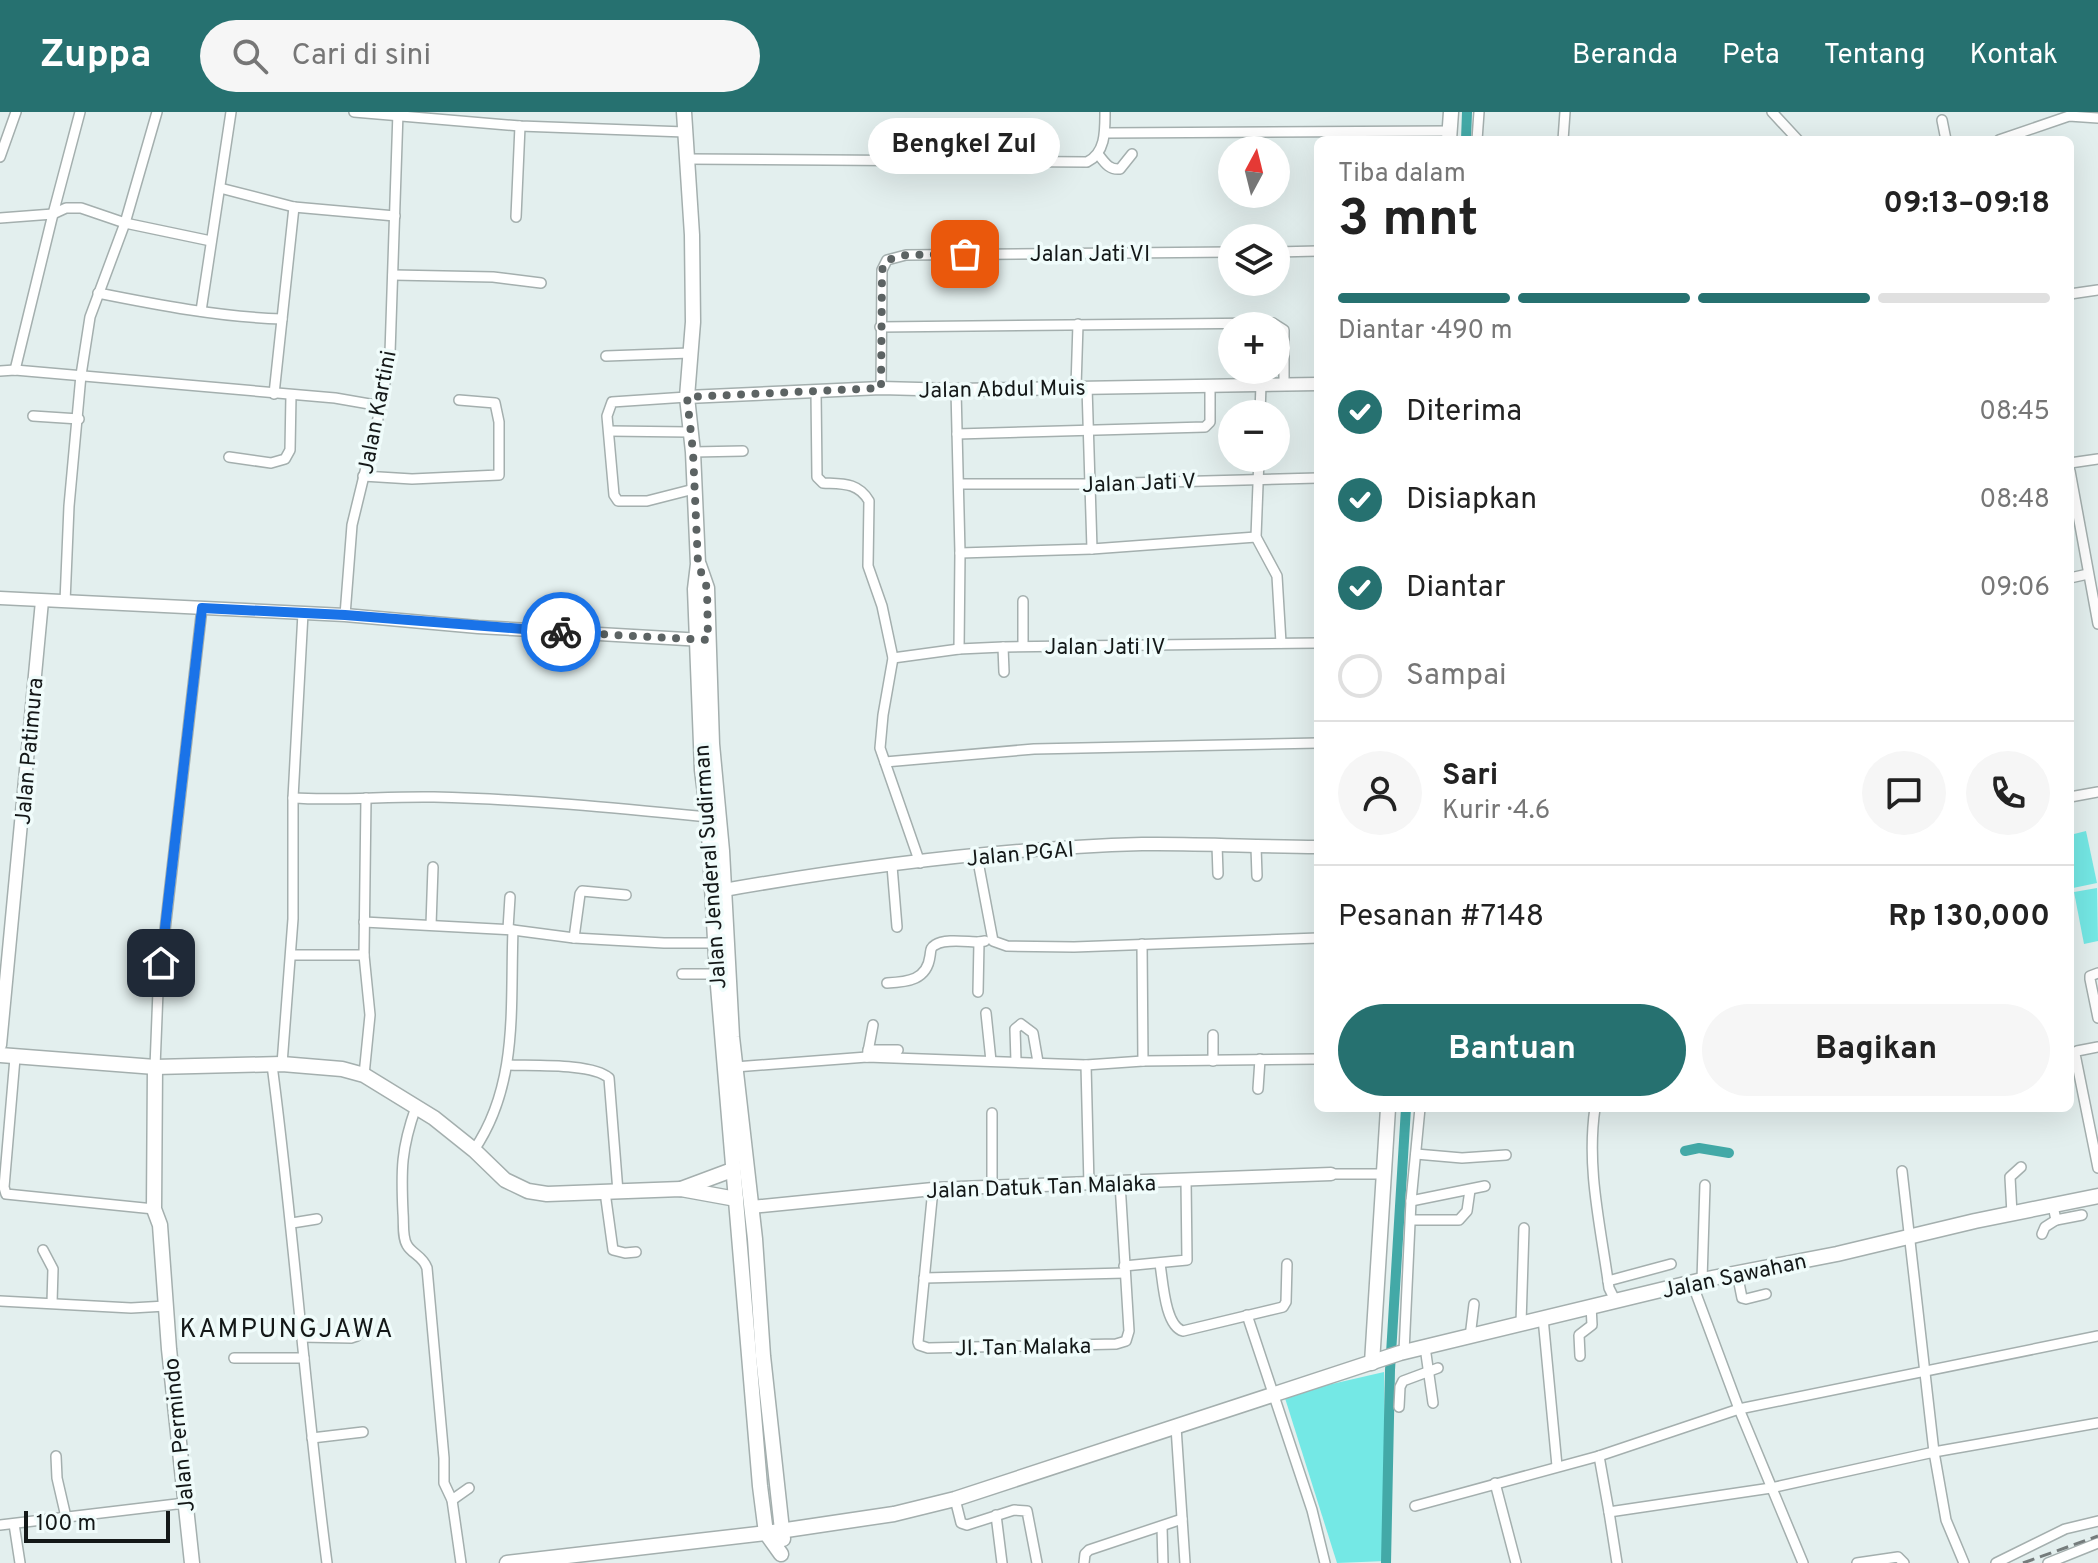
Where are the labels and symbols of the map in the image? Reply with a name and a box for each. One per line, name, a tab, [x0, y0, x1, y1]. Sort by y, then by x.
callout: Bengkel Zul	[869, 118, 1061, 174]
north arrow	[1218, 136, 1290, 208]
pin	[931, 220, 999, 288]
street label: Jalan Jati VI	[1030, 242, 1150, 269]
street label: Jalan Kartini	[353, 348, 404, 476]
street label: Jalan Abdul Muis	[918, 376, 1086, 405]
street label: Jalan Jati V	[1082, 469, 1197, 500]
courier	[521, 592, 601, 672]
street label: Jalan Jati IV	[1044, 635, 1166, 662]
street label: Jalan Patimura	[11, 676, 50, 826]
street label: Jalan Jenderal Sudirman	[689, 743, 734, 990]
street label: Jalan PGAI	[965, 837, 1075, 874]
pin	[127, 929, 195, 997]
street label: Jalan Datuk Tan Malaka	[926, 1171, 1157, 1206]
street label: Jalan Sawahan	[1660, 1249, 1809, 1306]
district label: KAMPUNGJAWA	[179, 1314, 395, 1347]
street label: Jl. Tan Malaka	[955, 1334, 1092, 1363]
street label: Jalan Permindo	[159, 1356, 202, 1513]
scale bar	[24, 1507, 170, 1543]

